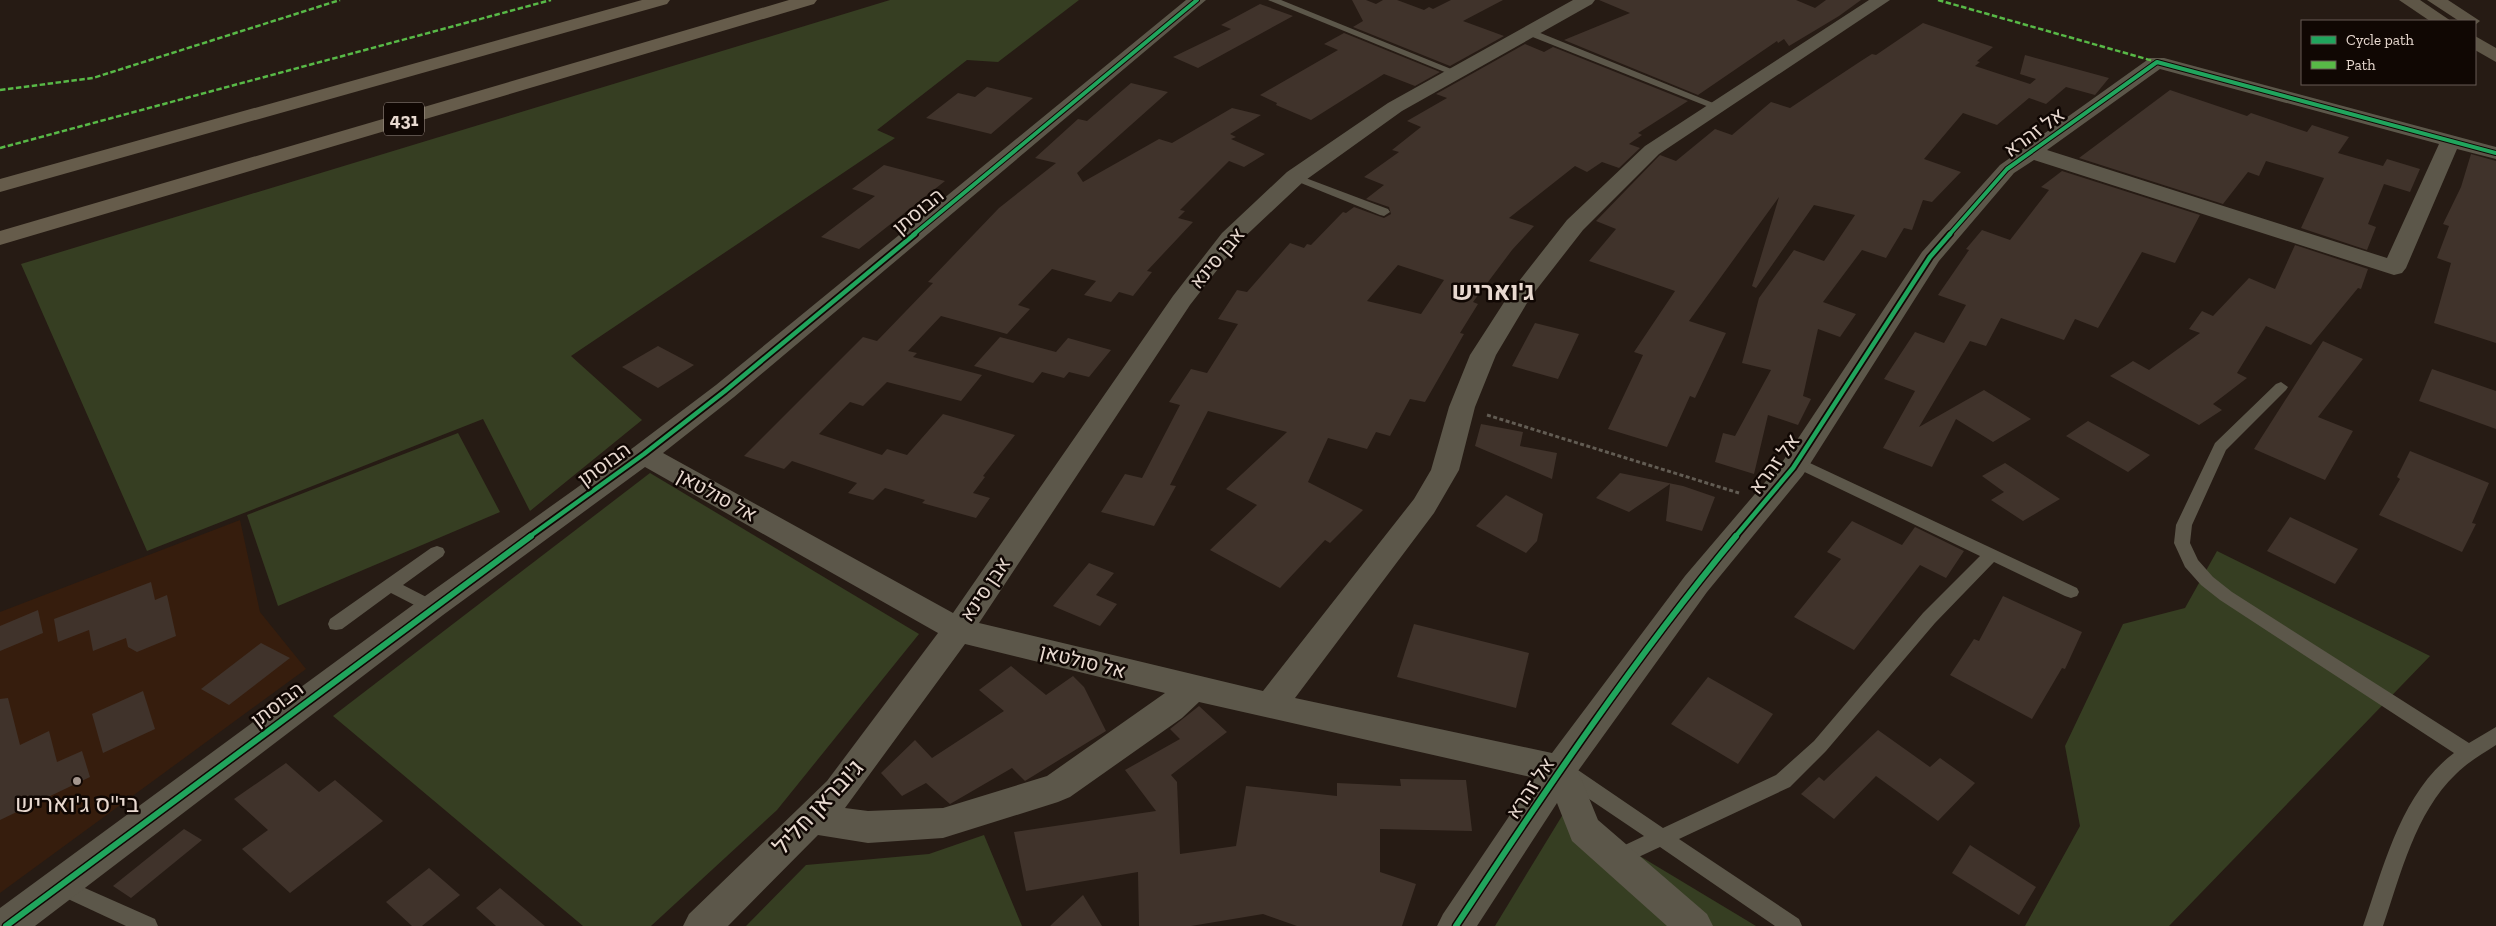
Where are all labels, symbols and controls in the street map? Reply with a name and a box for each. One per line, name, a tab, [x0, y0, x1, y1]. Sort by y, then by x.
legend	[2301, 20, 2476, 85]
text: Cycle path	[2346, 31, 2415, 49]
text: Path	[2346, 56, 2376, 74]
road number: 431	[384, 102, 424, 136]
street label: אל זהרא	[1999, 102, 2069, 162]
street label: הבוסתן	[888, 183, 948, 239]
street label: אבן סינא	[1184, 223, 1250, 293]
district label: ג'ואריש	[1451, 276, 1535, 306]
street label: אל זהרא	[1744, 429, 1804, 499]
street label: הבוסתן	[573, 437, 635, 491]
street label: אל סולטאן	[673, 463, 761, 527]
street label: אבן סינא	[955, 552, 1015, 626]
street label: אל סולטאן	[1038, 639, 1128, 683]
street label: הבוסתן	[246, 677, 308, 731]
street label: ג'ובראן חליל	[766, 753, 869, 860]
street label: אל זהרא	[1501, 753, 1559, 823]
marker: בי"ס ג'ואריש	[71, 775, 83, 787]
place label: בי"ס ג'ואריש	[15, 789, 139, 818]

